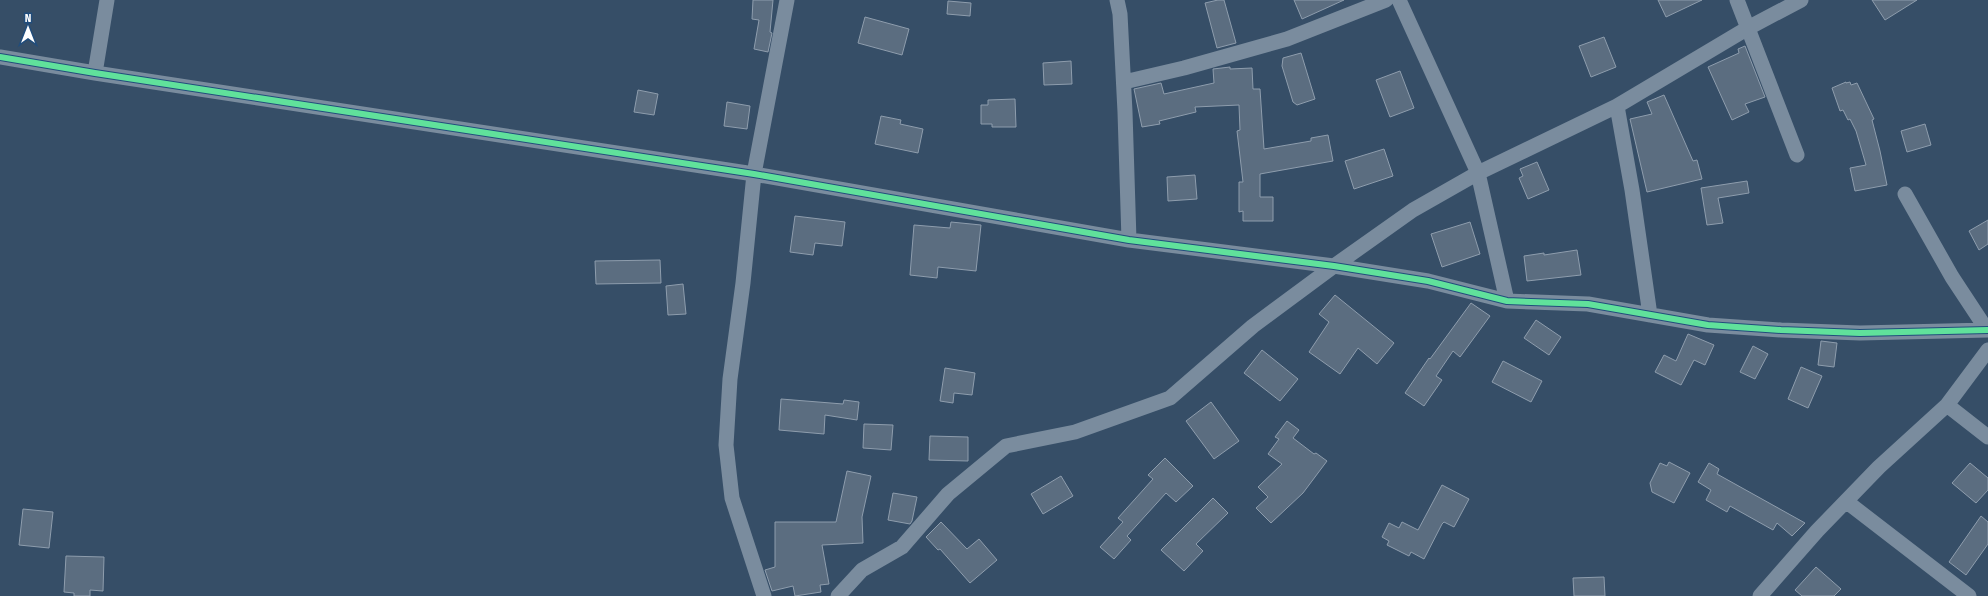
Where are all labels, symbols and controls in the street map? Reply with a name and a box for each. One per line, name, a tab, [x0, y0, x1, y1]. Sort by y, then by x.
north arrow	[8, 8, 48, 48]
text: N	[25, 12, 31, 25]

